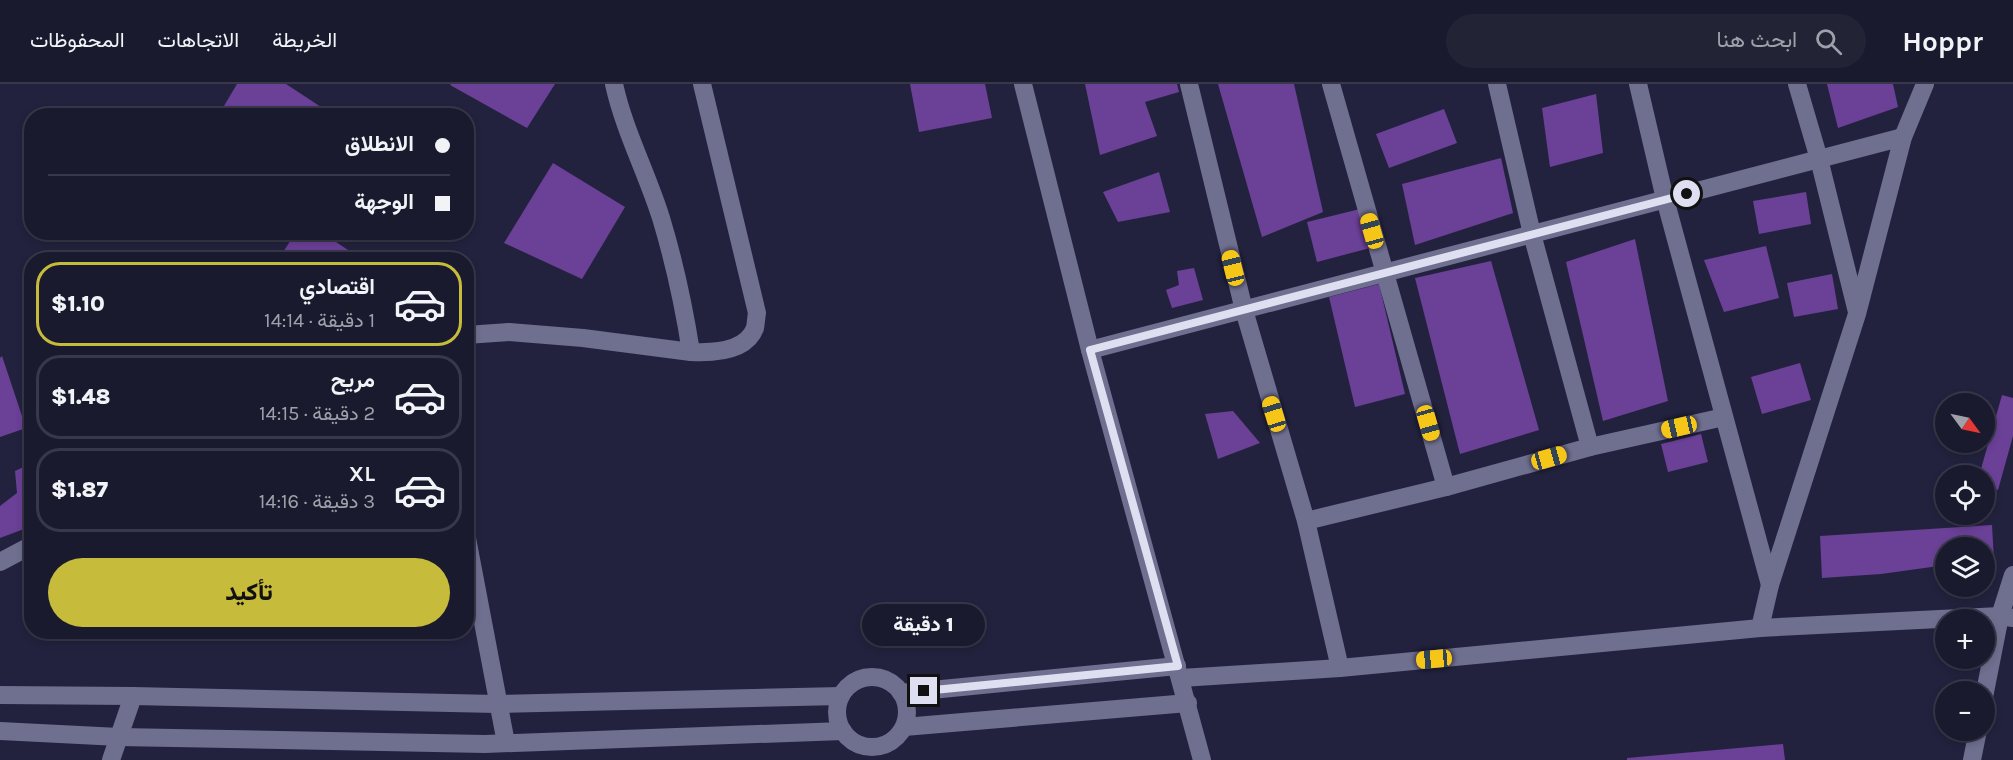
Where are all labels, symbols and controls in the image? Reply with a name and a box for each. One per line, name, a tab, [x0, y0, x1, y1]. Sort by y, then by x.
search box	[1446, 14, 1866, 68]
icon: search	[1812, 25, 1845, 58]
text: Hoppr	[1902, 25, 1983, 58]
text: ابحث هنا	[1717, 27, 1797, 53]
text: المحفوظات	[30, 28, 125, 52]
text: الاتجاهات	[158, 28, 239, 52]
text: الخريطة	[272, 28, 337, 52]
text: الانطلاق	[345, 131, 414, 157]
route start	[1673, 180, 1700, 207]
text: الوجهة	[354, 189, 414, 215]
car	[1358, 211, 1386, 251]
car	[1220, 248, 1246, 288]
text: اقتصادي	[299, 274, 375, 300]
icon: car	[393, 277, 447, 331]
text: $1.10	[51, 291, 105, 317]
text: 1 دقيقة · 14:14	[264, 309, 375, 332]
text: مريح	[331, 367, 375, 393]
icon: car	[393, 370, 447, 424]
text: $1.48	[51, 384, 110, 410]
north arrow	[1935, 393, 1995, 453]
map controls	[1935, 393, 1995, 741]
car	[1260, 394, 1288, 434]
text: 2 دقيقة · 14:15	[259, 402, 375, 425]
car	[1414, 403, 1442, 443]
car	[1659, 414, 1699, 440]
car	[1529, 444, 1569, 472]
text: XL	[349, 461, 375, 487]
icon: car	[393, 463, 447, 517]
button: locate	[1935, 465, 1995, 525]
text: $1.87	[51, 477, 108, 503]
text: 3 دقيقة · 14:16	[259, 490, 375, 513]
button: layers	[1935, 537, 1995, 597]
button: تأكيد	[48, 558, 450, 627]
callout: 1 دقيقة	[862, 604, 986, 646]
button: +	[1935, 609, 1995, 669]
text: 1 دقيقة	[893, 613, 954, 636]
car	[1415, 648, 1453, 670]
route end	[910, 677, 937, 704]
button: −	[1935, 681, 1995, 741]

